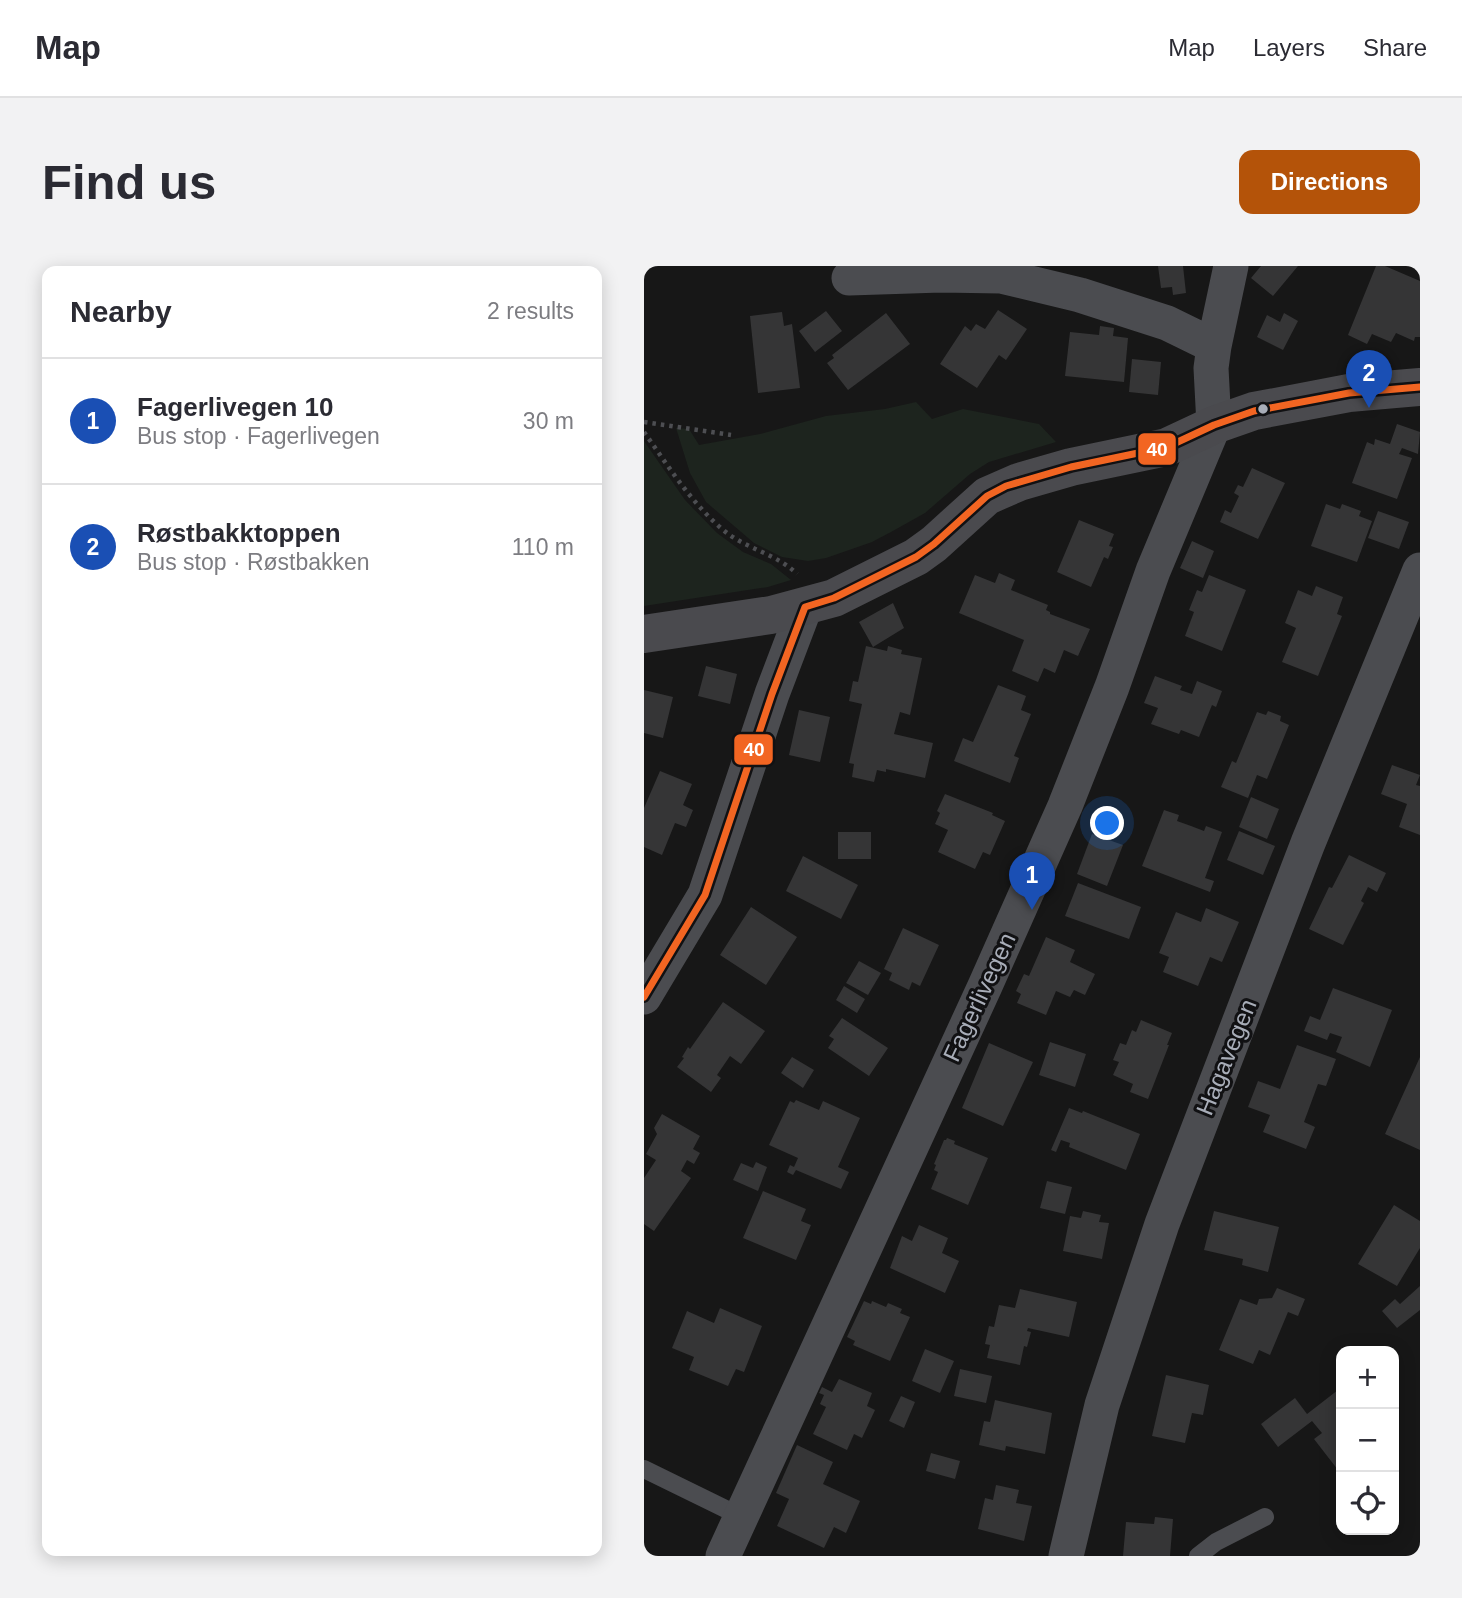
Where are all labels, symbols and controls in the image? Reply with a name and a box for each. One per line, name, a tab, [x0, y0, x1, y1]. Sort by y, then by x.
text: Map	[35, 29, 101, 66]
text: Map	[1168, 34, 1215, 61]
text: Layers	[1253, 34, 1325, 61]
text: Share	[1363, 34, 1427, 61]
button: Directions	[1239, 150, 1420, 214]
text: Find us	[42, 155, 216, 209]
text: Nearby	[70, 295, 172, 328]
text: 2 results	[487, 298, 574, 324]
pin: 2	[1346, 350, 1392, 408]
text: Fagerlivegen 10	[137, 392, 334, 422]
unlabelled marker	[1256, 402, 1270, 416]
text: 1	[87, 408, 99, 434]
text: 30 m	[523, 408, 574, 434]
text: Bus stop · Fagerlivegen	[137, 423, 380, 449]
line badge: 40	[1137, 432, 1177, 466]
text: 40	[1146, 439, 1168, 460]
text: Røstbakktoppen	[137, 518, 341, 548]
text: 2	[87, 534, 99, 560]
text: 110 m	[512, 534, 574, 560]
text: Bus stop · Røstbakken	[137, 549, 370, 575]
line badge: 40	[733, 733, 774, 766]
text: 40	[743, 739, 765, 760]
your location	[1090, 806, 1124, 840]
pin: 1	[1009, 852, 1055, 910]
street label: Fagerlivegen	[937, 928, 1021, 1066]
street label: Hagavegen	[1190, 995, 1262, 1119]
map controls	[1336, 1346, 1399, 1535]
button: +	[1336, 1346, 1399, 1409]
button: −	[1336, 1409, 1399, 1472]
button: locate	[1336, 1472, 1399, 1535]

